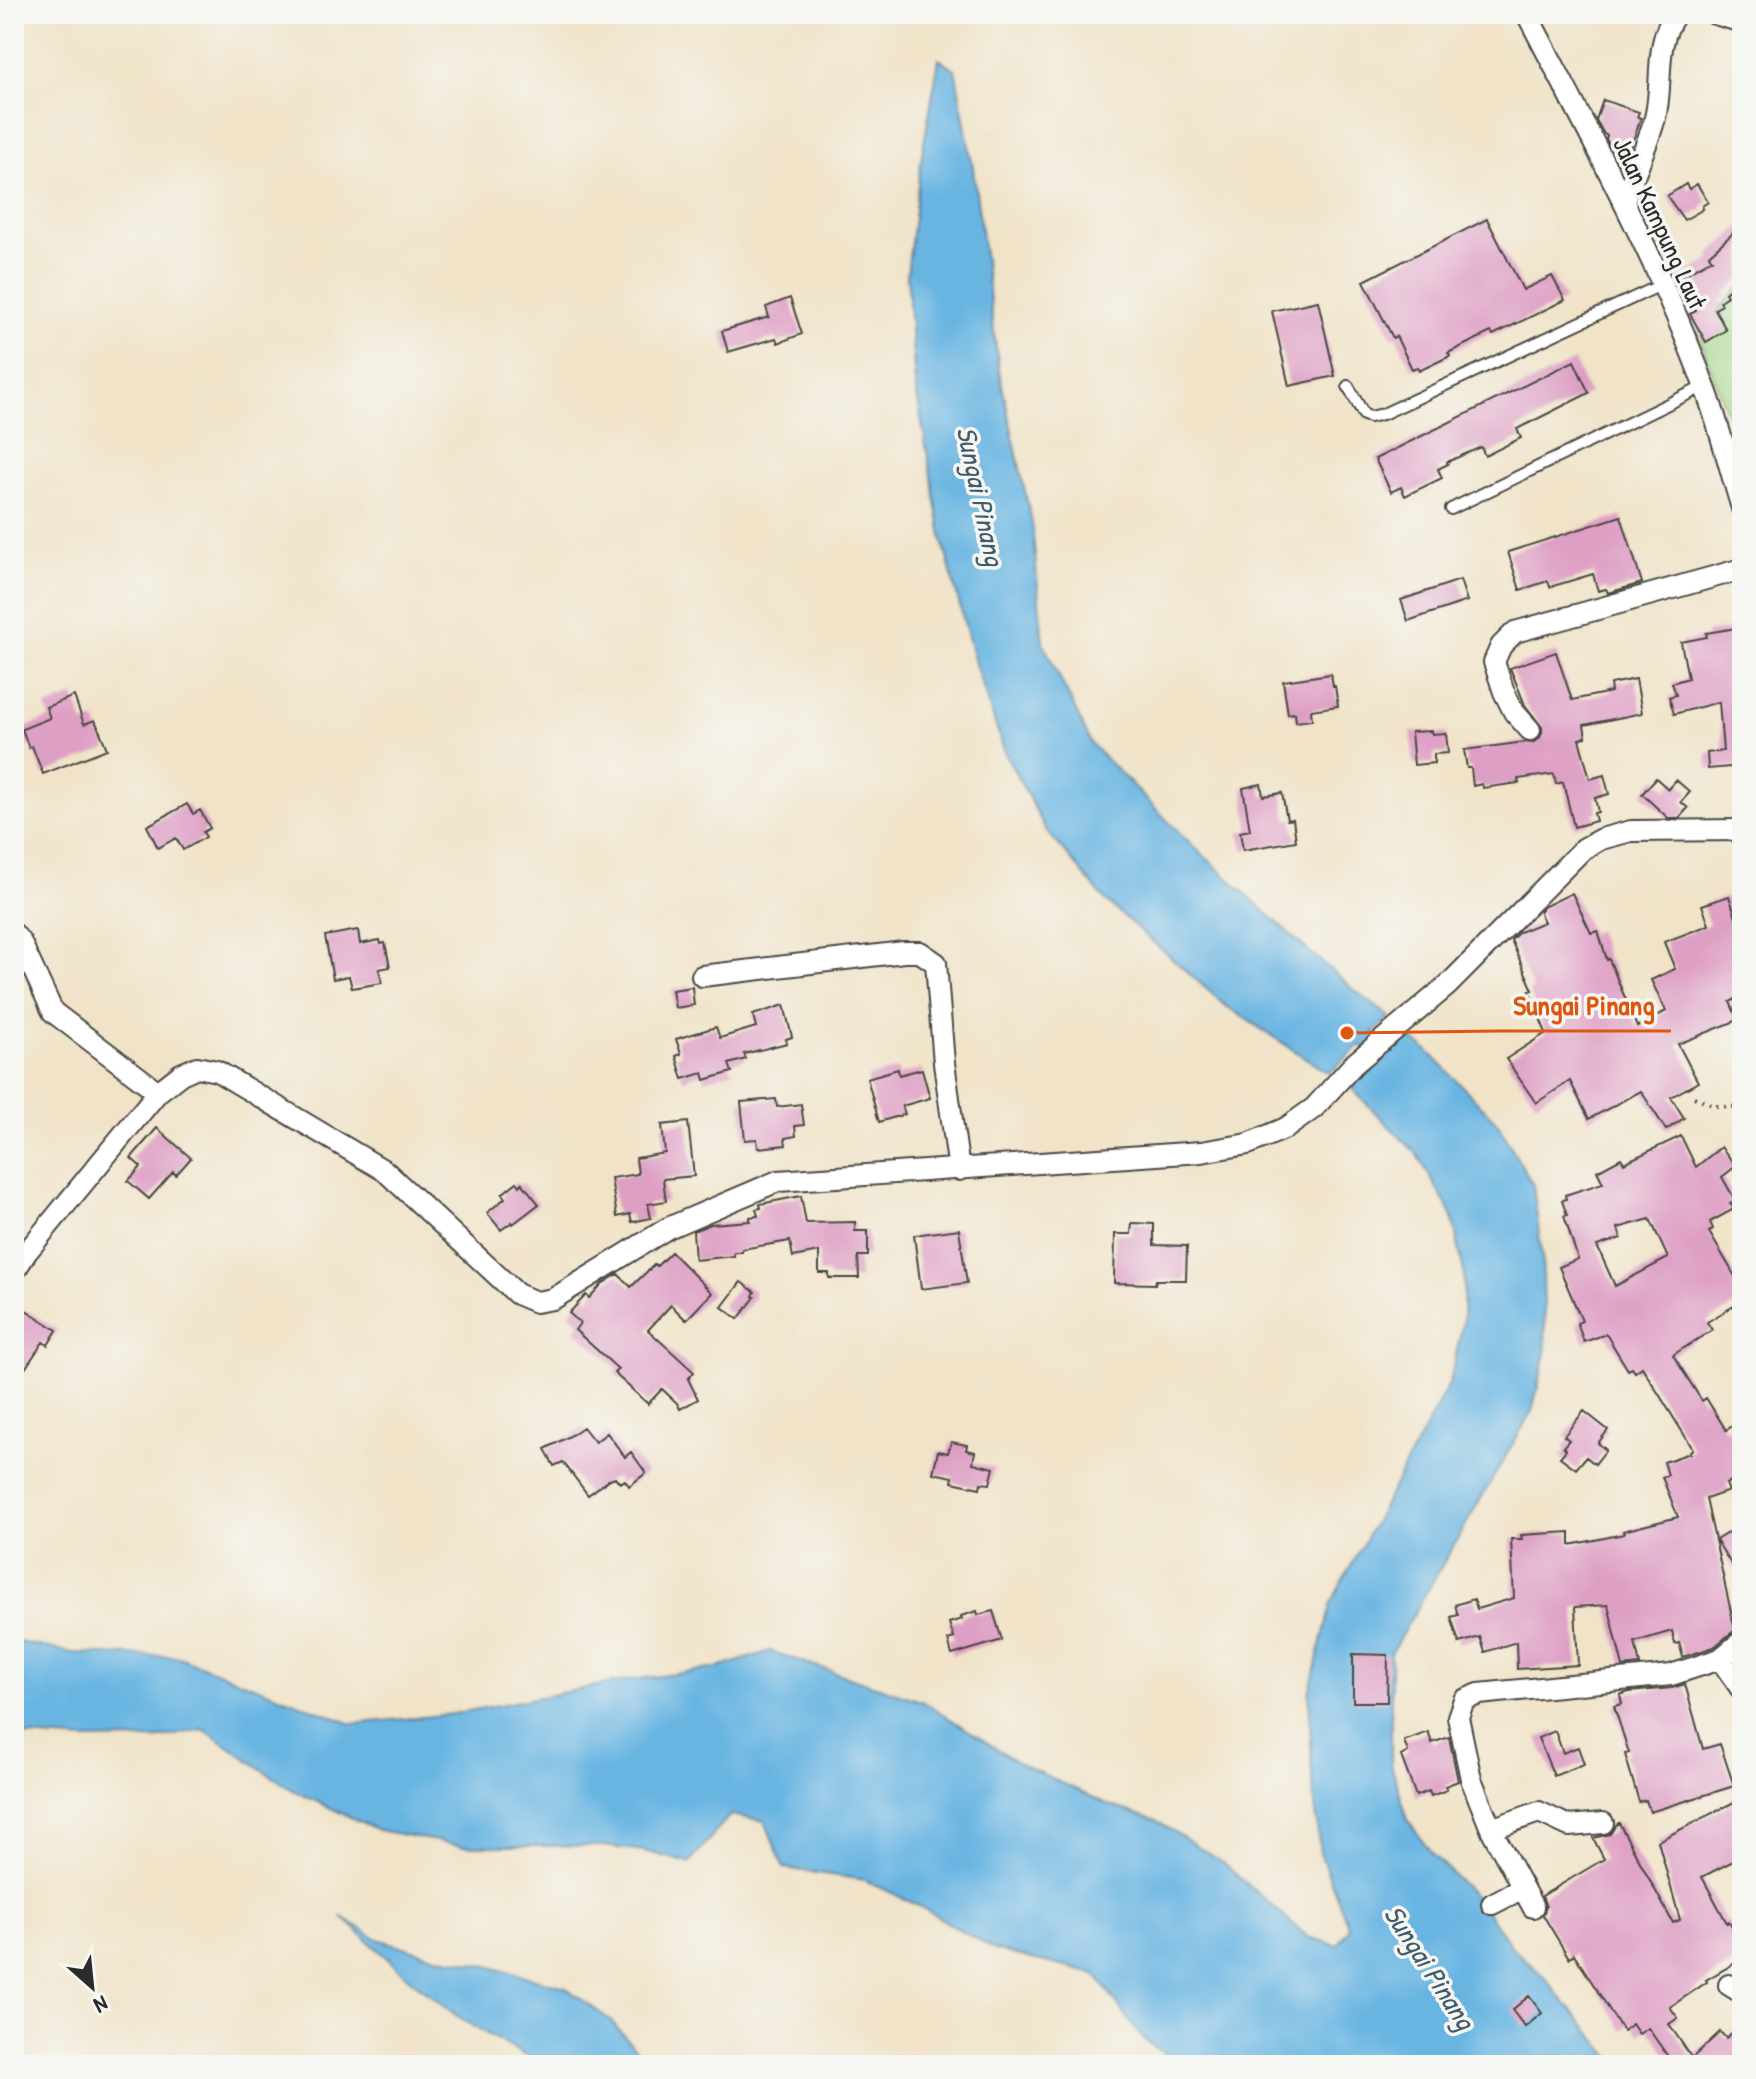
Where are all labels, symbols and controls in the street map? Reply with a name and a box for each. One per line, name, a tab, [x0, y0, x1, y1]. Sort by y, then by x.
street label: Jalan Kampung Laut	[1605, 131, 1716, 315]
water label: Sungai Pinang	[948, 423, 1015, 571]
callout: Sungai Pinang	[1498, 979, 1671, 1031]
text: Sungai Pinang	[1513, 986, 1655, 1025]
water label: Sungai Pinang	[1376, 1897, 1485, 2038]
north arrow	[52, 1947, 132, 2027]
text: N	[89, 1989, 113, 2021]

